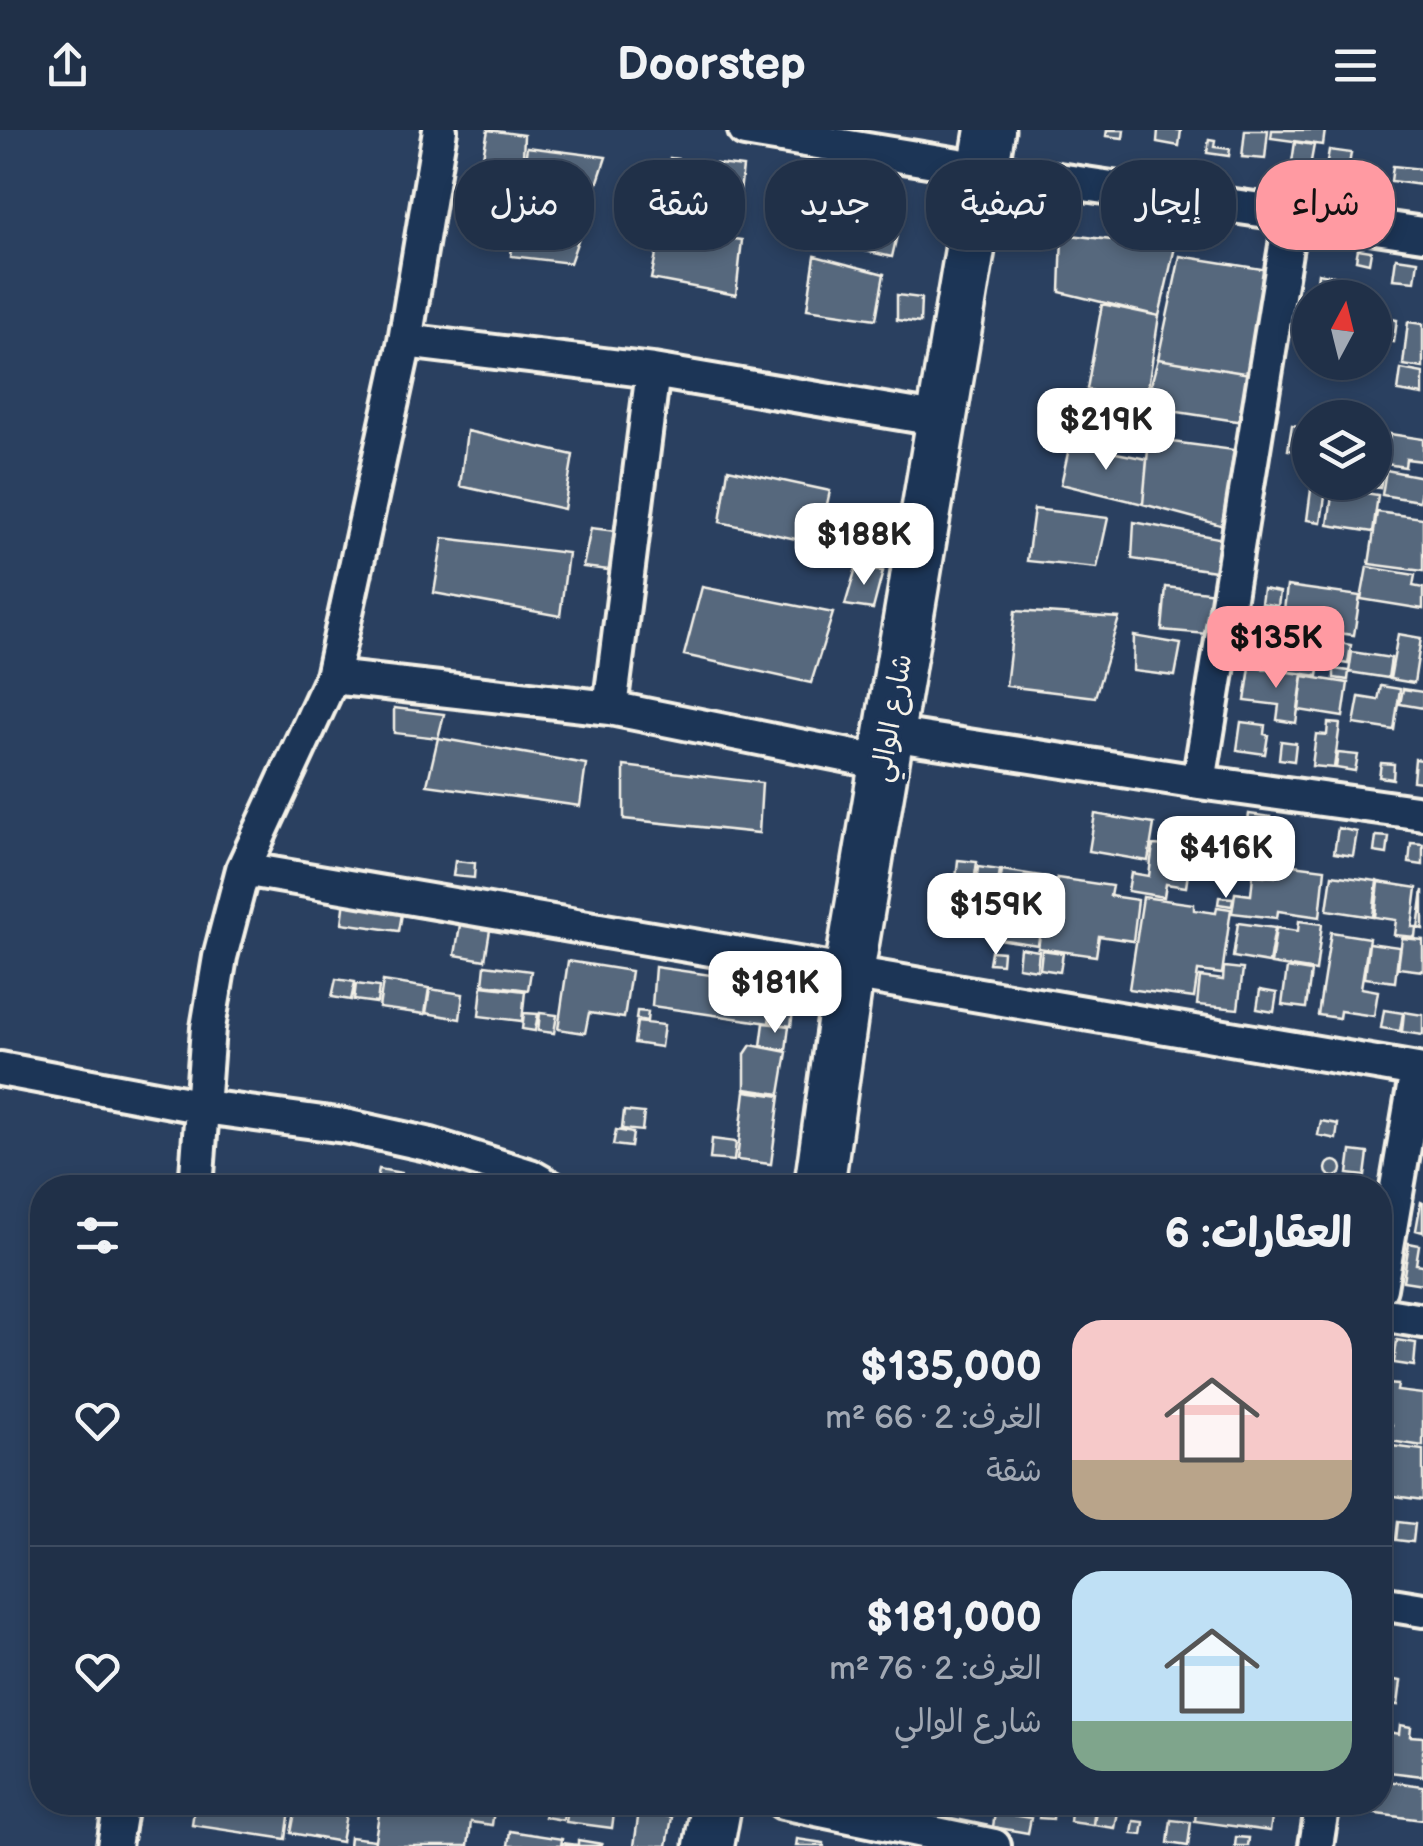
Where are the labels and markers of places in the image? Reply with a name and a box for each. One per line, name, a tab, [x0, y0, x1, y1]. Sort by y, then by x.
pin: $219K	[1036, 388, 1176, 473]
pin: $188K	[794, 503, 934, 588]
pin: $135K	[1206, 606, 1346, 691]
pin: $416K	[1156, 816, 1296, 901]
pin: $159K	[926, 873, 1066, 958]
pin: $181K	[705, 951, 845, 1036]

